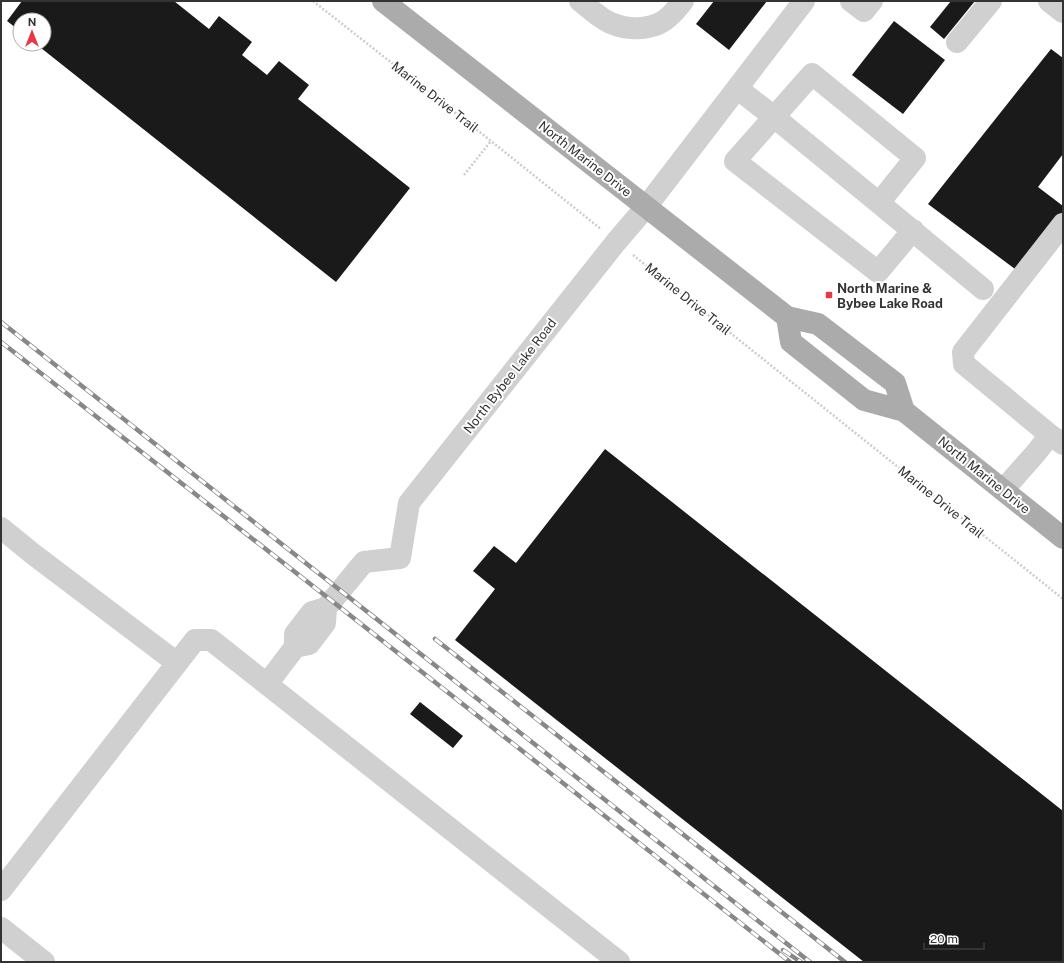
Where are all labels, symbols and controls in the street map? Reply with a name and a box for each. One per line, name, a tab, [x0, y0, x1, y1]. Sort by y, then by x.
north arrow	[12, 12, 52, 52]
text: N	[28, 16, 36, 28]
street label: Marine Drive Trail	[389, 59, 481, 135]
street label: North Marine Drive	[536, 118, 634, 200]
street label: Marine Drive Trail	[642, 260, 734, 338]
place label: North Marine & Bybee Lake Road	[837, 281, 943, 311]
marker: North Marine & Bybee Lake Road	[824, 290, 834, 300]
street label: North Bybee Lake Road	[461, 316, 559, 436]
street label: North Marine Drive	[935, 433, 1033, 517]
street label: Marine Drive Trail	[895, 463, 987, 541]
scale bar	[924, 925, 984, 951]
text: 20 m	[930, 932, 958, 946]

